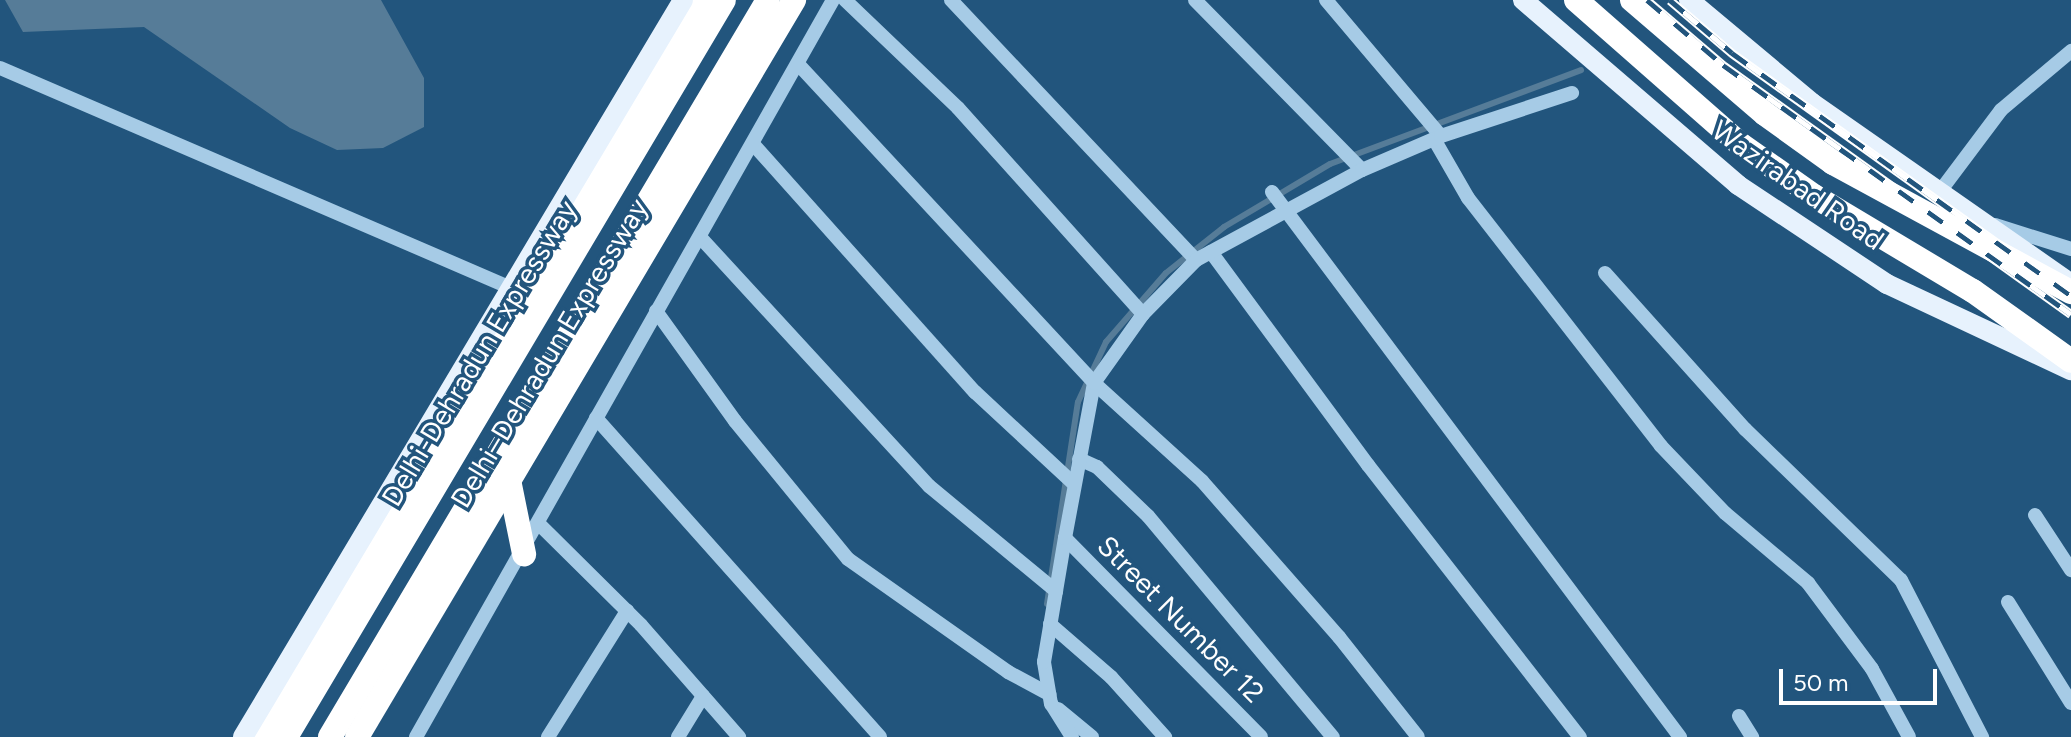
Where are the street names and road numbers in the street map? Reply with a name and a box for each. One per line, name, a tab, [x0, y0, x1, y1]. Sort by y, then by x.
street label: Wazirabad Road	[1705, 113, 1891, 257]
street label: Delhi–Dehradun Expressway	[443, 192, 655, 514]
street label: Delhi-Dehradun Expressway	[374, 194, 584, 512]
street label: Street Number 12	[1091, 529, 1271, 709]

